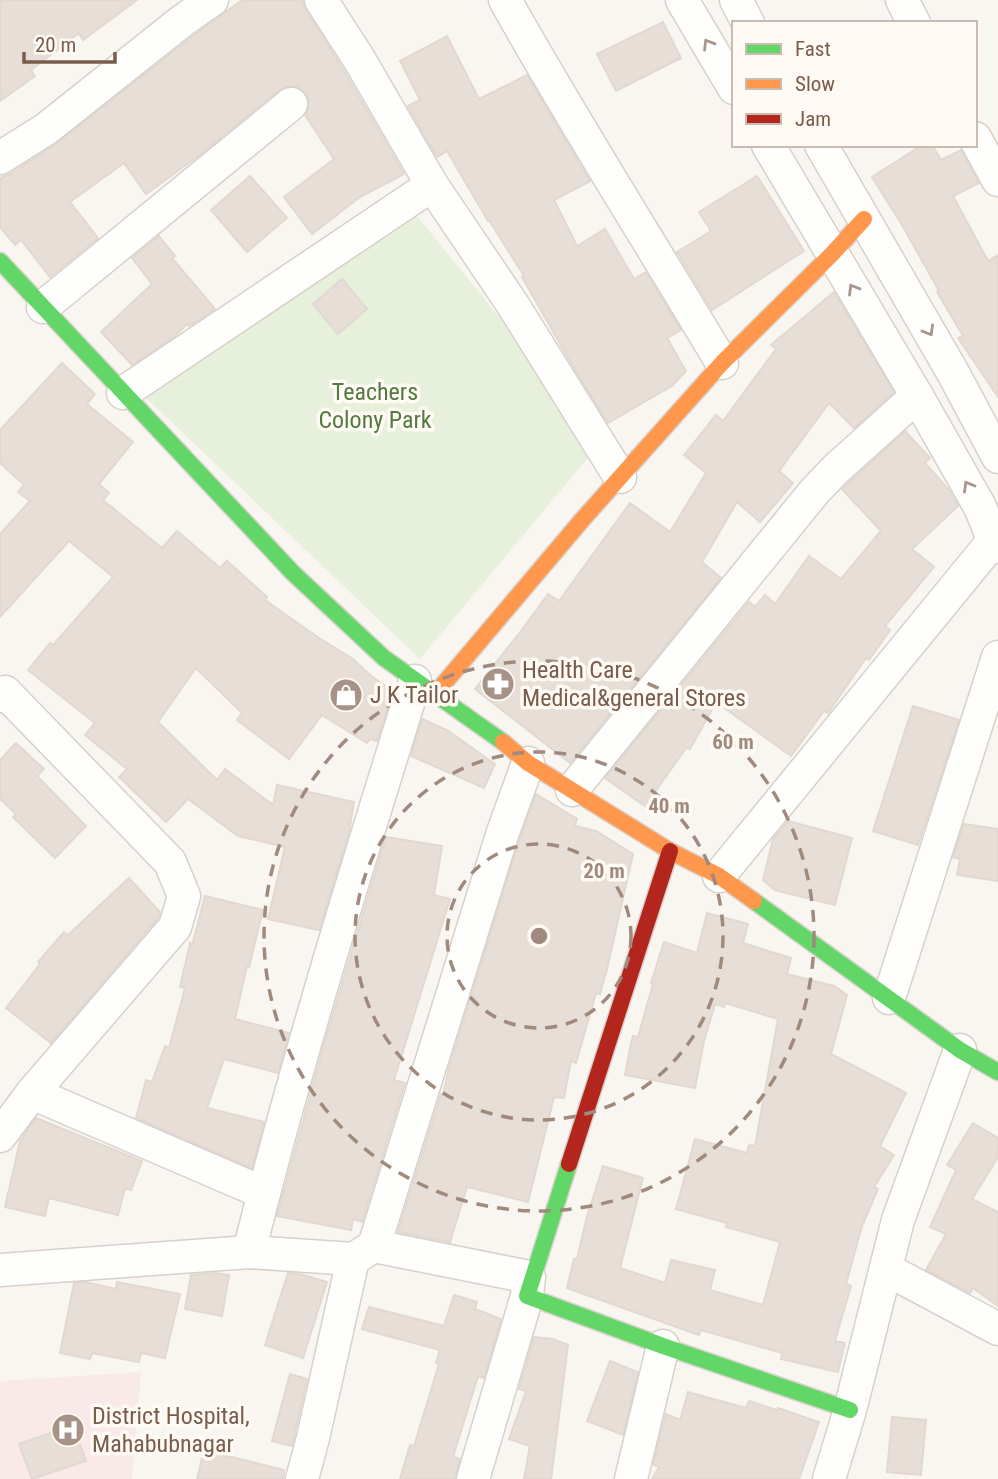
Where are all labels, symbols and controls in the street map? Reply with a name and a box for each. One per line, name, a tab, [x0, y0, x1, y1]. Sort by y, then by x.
scale bar	[24, 21, 116, 65]
legend	[732, 21, 977, 147]
text: 20 m	[35, 33, 76, 57]
text: Fast	[795, 37, 831, 61]
one-way arrow	[703, 38, 716, 51]
text: Slow	[795, 72, 835, 96]
text: Jam	[795, 107, 831, 131]
one-way arrow	[849, 284, 862, 297]
one-way arrow	[921, 324, 934, 337]
park label: Teachers Colony Park	[318, 378, 432, 434]
one-way arrow	[963, 480, 976, 493]
place label: Health Care Medical&general Stores	[522, 656, 746, 712]
pharmacy icon: Health Care Medical&general Stores	[479, 665, 517, 703]
shop icon: J K Tailor	[327, 676, 365, 714]
place label: J K Tailor	[370, 681, 458, 709]
text: 60 m	[712, 730, 754, 754]
text: 40 m	[648, 794, 690, 818]
text: 20 m	[583, 859, 625, 883]
centre of rings	[527, 924, 551, 948]
place label: District Hospital, Mahabubnagar	[92, 1402, 250, 1458]
hospital icon: District Hospital, Mahabubnagar	[49, 1411, 87, 1449]

